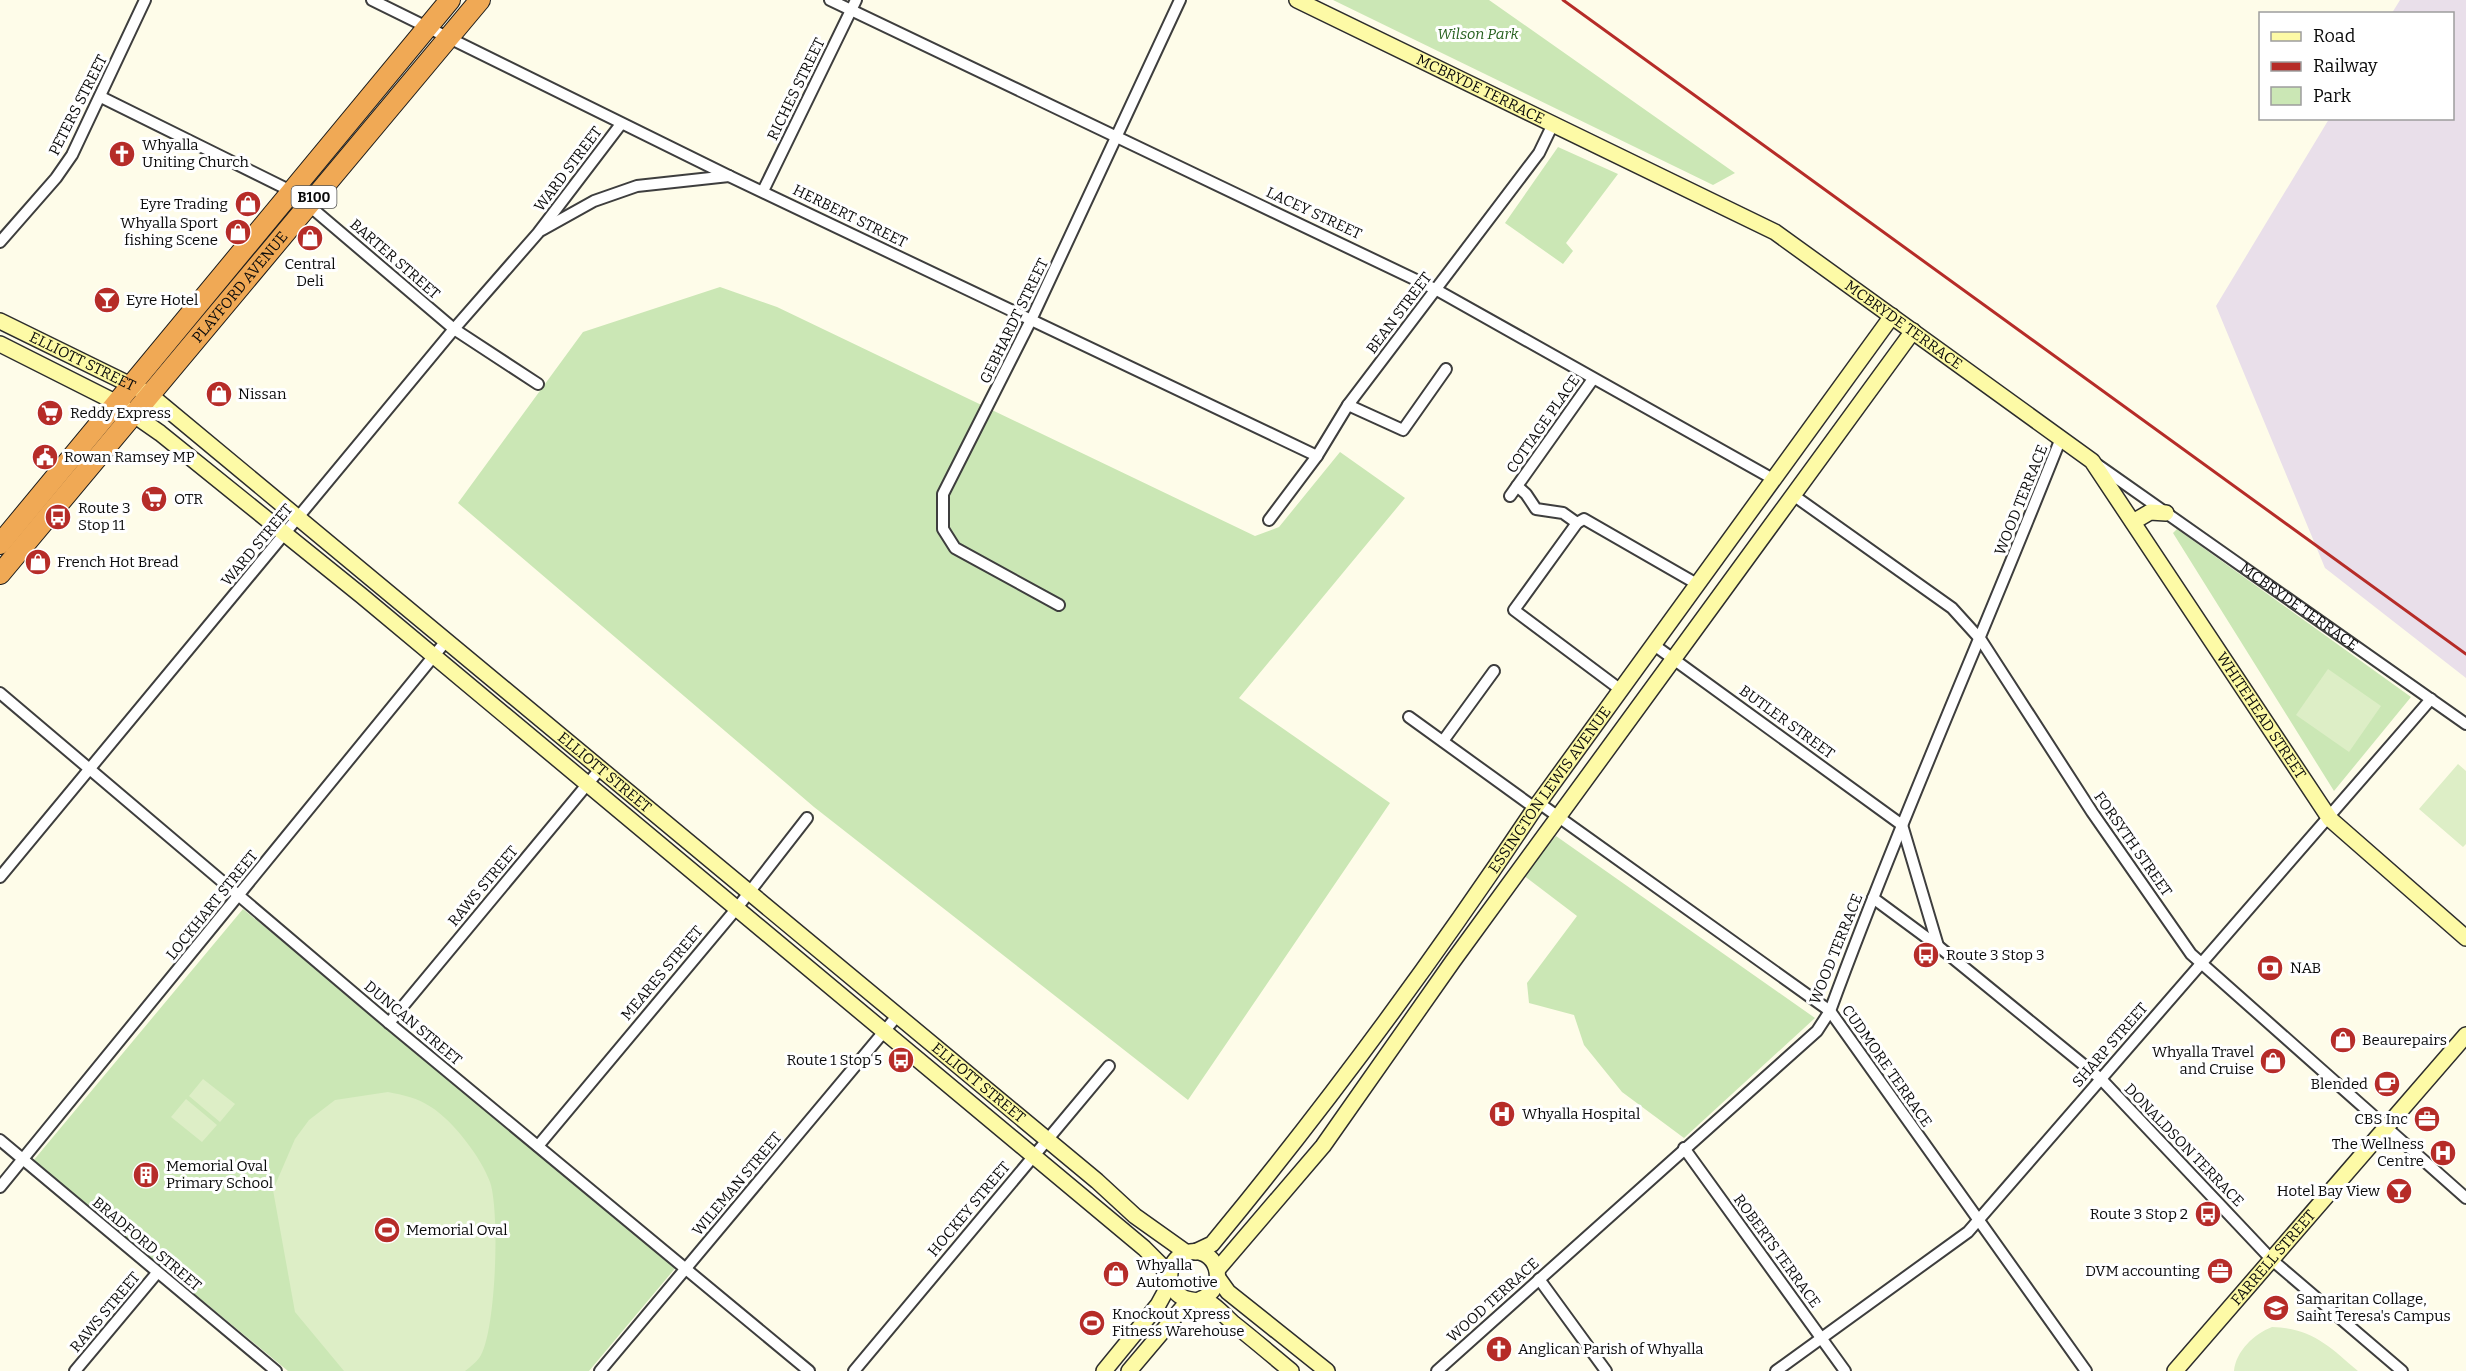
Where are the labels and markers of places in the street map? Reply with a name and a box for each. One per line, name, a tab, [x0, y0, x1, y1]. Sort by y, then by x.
place label: Whyalla Uniting Church	[142, 136, 250, 171]
church icon: Whyalla Uniting Church	[107, 139, 137, 169]
shop icon: Eyre Trading	[233, 189, 263, 219]
place label: Eyre Trading	[140, 195, 228, 213]
place label: Whyalla Sport fishing Scene	[120, 214, 219, 249]
shop icon: Whyalla Sport fishing Scene	[223, 217, 253, 247]
shop icon: Central Deli	[295, 223, 325, 253]
place label: Central Deli	[284, 255, 336, 290]
bar icon: Eyre Hotel	[92, 285, 122, 315]
place label: Eyre Hotel	[126, 291, 198, 309]
shop icon: Nissan	[204, 379, 234, 409]
place label: Nissan	[238, 385, 287, 403]
supermarket icon: Reddy Express	[35, 398, 65, 428]
place label: Reddy Express	[70, 404, 171, 422]
public building icon: Rowan Ramsey MP	[30, 442, 60, 472]
place label: Rowan Ramsey MP	[64, 448, 195, 466]
supermarket icon: OTR	[139, 484, 169, 514]
place label: OTR	[174, 490, 203, 508]
place label: Route 3 Stop 11	[78, 499, 130, 534]
bus stop icon: Route 3 Stop 11	[43, 502, 73, 532]
shop icon: French Hot Bread	[23, 547, 53, 577]
place label: French Hot Bread	[57, 553, 179, 571]
bus stop icon: Route 3 Stop 3	[1911, 940, 1941, 970]
place label: Route 3 Stop 3	[1946, 946, 2045, 964]
bank icon: NAB	[2255, 953, 2285, 983]
place label: NAB	[2290, 959, 2321, 977]
shop icon: Beaurepairs	[2328, 1025, 2358, 1055]
place label: Beaurepairs	[2362, 1031, 2447, 1049]
place label: Whyalla Travel and Cruise	[2152, 1043, 2254, 1078]
bus stop icon: Route 1 Stop 5	[886, 1045, 916, 1075]
shop icon: Whyalla Travel and Cruise	[2258, 1046, 2288, 1076]
place label: Route 1 Stop 5	[786, 1051, 882, 1069]
cafe icon: Blended	[2372, 1069, 2402, 1099]
place label: Blended	[2311, 1075, 2368, 1093]
hospital icon: Whyalla Hospital	[1487, 1099, 1517, 1129]
office icon: CBS Inc	[2412, 1104, 2442, 1134]
place label: Whyalla Hospital	[1522, 1105, 1640, 1123]
place label: CBS Inc	[2354, 1110, 2408, 1128]
place label: The Wellness Centre	[2332, 1135, 2424, 1170]
hospital icon: The Wellness Centre	[2428, 1138, 2458, 1168]
place label: Memorial Oval Primary School	[166, 1157, 273, 1192]
building icon: Memorial Oval Primary School	[131, 1160, 161, 1190]
bar icon: Hotel Bay View	[2384, 1176, 2414, 1206]
place label: Hotel Bay View	[2277, 1182, 2381, 1200]
bus stop icon: Route 3 Stop 2	[2193, 1199, 2223, 1229]
place label: Route 3 Stop 2	[2090, 1205, 2188, 1223]
sports icon: Memorial Oval	[372, 1215, 402, 1245]
place label: Memorial Oval	[406, 1221, 508, 1239]
place label: Whyalla Automotive	[1136, 1256, 1218, 1291]
office icon: DVM accounting	[2205, 1256, 2235, 1286]
shop icon: Whyalla Automotive	[1101, 1259, 1131, 1289]
place label: DVM accounting	[2085, 1262, 2200, 1280]
place label: Samaritan Collage, Saint Teresa's Campus	[2296, 1290, 2451, 1325]
school or university icon: Samaritan Collage, Saint Teresa's Campus	[2261, 1293, 2291, 1323]
place label: Knockout Xpress Fitness Warehouse	[1112, 1305, 1245, 1340]
sports icon: Knockout Xpress Fitness Warehouse	[1077, 1308, 1107, 1338]
church icon: Anglican Parish of Whyalla	[1484, 1334, 1514, 1364]
place label: Anglican Parish of Whyalla	[1518, 1340, 1704, 1358]

